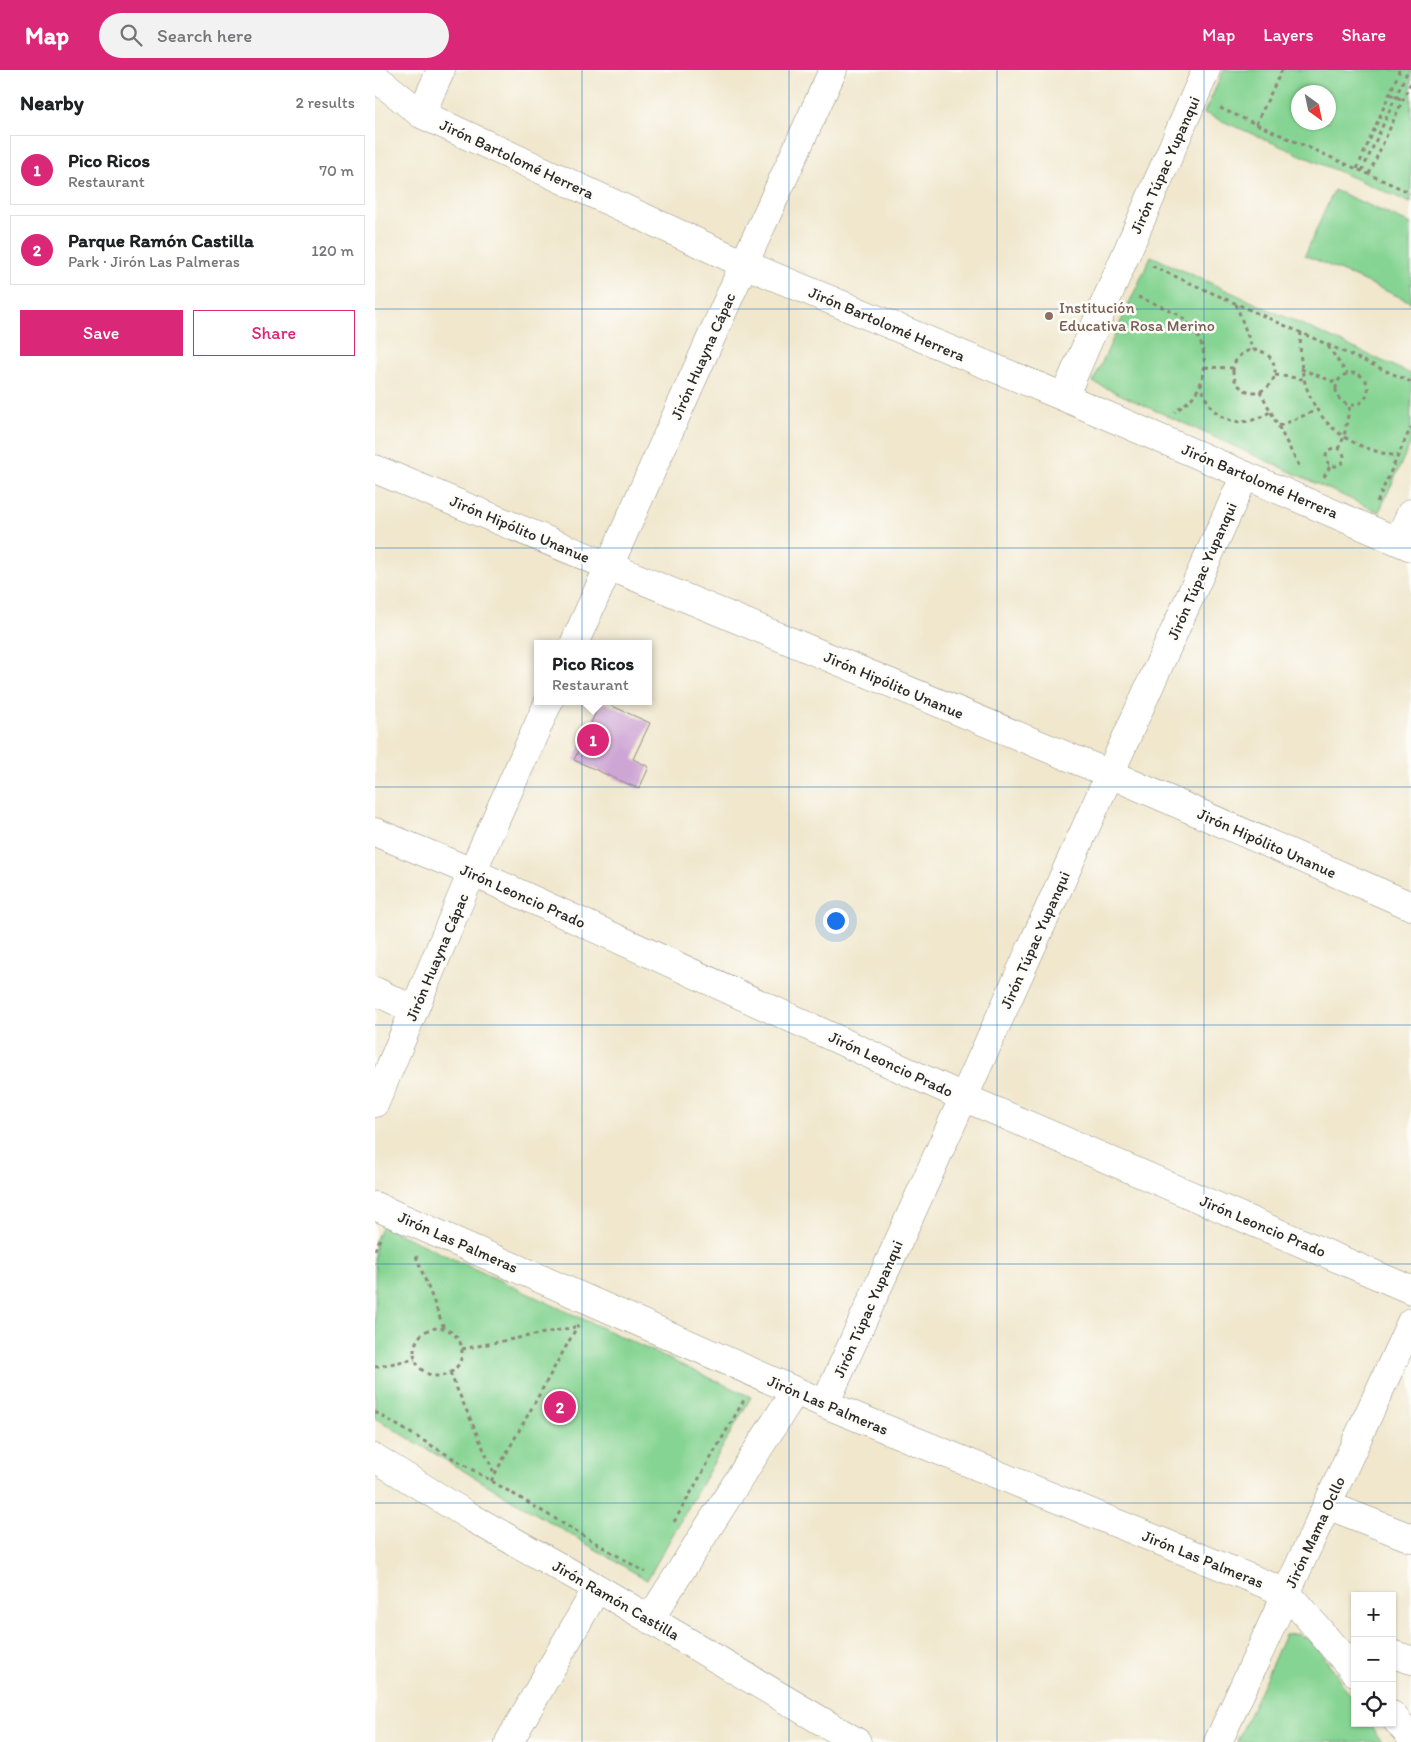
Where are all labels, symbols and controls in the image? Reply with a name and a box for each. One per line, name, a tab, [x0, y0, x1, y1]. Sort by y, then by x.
search box	[99, 13, 449, 58]
text: Map	[25, 21, 69, 50]
icon: search	[117, 21, 145, 49]
text: Search here	[157, 24, 252, 47]
text: Map	[1202, 24, 1235, 46]
text: Layers	[1263, 24, 1313, 46]
text: Share	[1341, 24, 1386, 46]
north arrow	[1291, 85, 1336, 130]
text: Nearby	[20, 90, 84, 115]
text: 2 results	[295, 93, 355, 112]
street label: Jirón Túpac Yupanqui	[1126, 93, 1204, 237]
street label: Jirón Bartolomé Herrera	[437, 115, 598, 203]
text: Pico Ricos	[68, 149, 150, 172]
text: 1	[33, 161, 41, 180]
text: 70 m	[319, 161, 354, 180]
text: Restaurant	[68, 172, 145, 191]
text: Parque Ramón Castilla	[68, 229, 254, 252]
text: 2	[33, 241, 41, 260]
text: 120 m	[311, 241, 354, 260]
text: Park · Jirón Las Palmeras	[68, 252, 240, 271]
street label: Jirón Bartolomé Herrera	[806, 282, 969, 366]
street label: Jirón Huayna Cápac	[666, 289, 740, 423]
place label: Institución Educativa Rosa Merino	[1059, 298, 1215, 335]
button: Save	[20, 310, 183, 356]
button: Share	[193, 310, 355, 356]
marker: Institución Educativa Rosa Merino	[1043, 310, 1055, 322]
street label: Jirón Bartolomé Herrera	[1179, 439, 1342, 523]
street label: Jirón Hipólito Unanue	[447, 491, 593, 567]
street label: Jirón Túpac Yupanqui	[1163, 499, 1241, 643]
popup	[534, 640, 652, 705]
street label: Jirón Hipólito Unanue	[821, 647, 967, 723]
text: Pico Ricos	[552, 652, 634, 675]
text: Restaurant	[552, 675, 629, 694]
pin: 1	[577, 721, 609, 759]
street label: Jirón Hipólito Unanue	[1195, 804, 1339, 882]
street label: Jirón Leoncio Prado	[457, 860, 589, 932]
street label: Jirón Túpac Yupanqui	[996, 868, 1074, 1012]
street label: Jirón Huayna Cápac	[401, 890, 473, 1024]
your location	[823, 908, 849, 934]
street label: Jirón Leoncio Prado	[826, 1027, 956, 1101]
street label: Jirón Leoncio Prado	[1197, 1191, 1329, 1261]
street label: Jirón Las Palmeras	[395, 1207, 521, 1277]
street label: Jirón Túpac Yupanqui	[829, 1237, 907, 1381]
street label: Jirón Las Palmeras	[765, 1371, 891, 1439]
pin: 2	[544, 1388, 576, 1426]
street label: Jirón Mama Ocllo	[1281, 1473, 1349, 1591]
street label: Jirón Las Palmeras	[1139, 1526, 1267, 1592]
street label: Jirón Ramón Castilla	[549, 1556, 683, 1644]
map controls	[1351, 1592, 1396, 1727]
button: +	[1351, 1592, 1396, 1637]
button: −	[1351, 1637, 1396, 1682]
button: locate	[1351, 1682, 1396, 1727]

